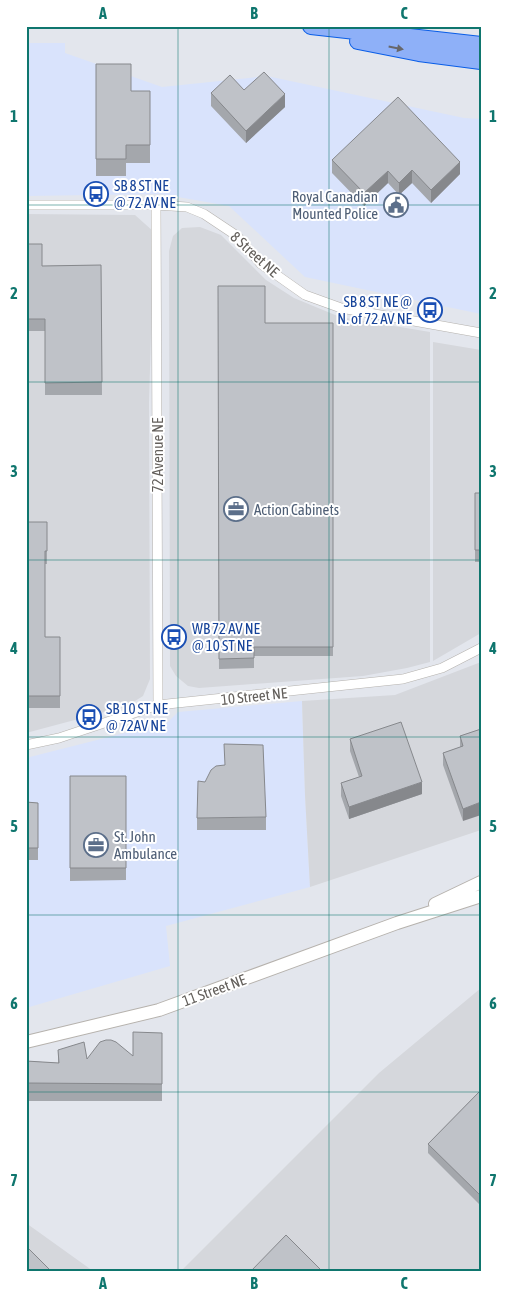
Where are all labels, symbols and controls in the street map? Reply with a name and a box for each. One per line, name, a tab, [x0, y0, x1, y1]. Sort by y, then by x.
text: A	[98, 4, 107, 22]
text: B	[250, 4, 258, 22]
text: C	[400, 4, 408, 22]
one-way arrow	[388, 45, 404, 53]
text: 1	[10, 107, 18, 125]
text: 1	[489, 107, 497, 125]
place label: SB 8 ST NE @ 72 AV NE	[114, 177, 176, 211]
bus stop icon: SB 8 ST NE @ 72 AV NE	[83, 181, 109, 207]
place label: Royal Canadian Mounted Police	[292, 188, 378, 222]
public building icon: Royal Canadian Mounted Police	[383, 192, 409, 218]
street label: 8 Street NE	[227, 228, 283, 281]
text: 2	[10, 284, 18, 302]
text: 2	[489, 284, 497, 302]
place label: SB 8 ST NE @ N. of 72 AV NE	[337, 293, 413, 327]
bus stop icon: SB 8 ST NE @ N. of 72 AV NE	[417, 297, 443, 323]
street label: 72 Avenue NE	[149, 417, 166, 492]
text: 3	[10, 462, 18, 480]
text: 3	[489, 462, 497, 480]
office icon: Action Cabinets	[223, 496, 249, 522]
place label: Action Cabinets	[254, 501, 339, 518]
place label: WB 72 AV NE @ 10 ST NE	[192, 620, 261, 654]
bus stop icon: WB 72 AV NE @ 10 ST NE	[161, 624, 187, 650]
text: 4	[9, 639, 18, 657]
text: 4	[488, 639, 497, 657]
street label: 10 Street NE	[220, 684, 288, 708]
place label: SB 10 ST NE @ 72AV NE	[106, 700, 168, 734]
bus stop icon: SB 10 ST NE @ 72AV NE	[76, 704, 102, 730]
text: 5	[10, 817, 18, 835]
text: 5	[489, 817, 497, 835]
place label: St. John Ambulance	[114, 828, 177, 862]
office icon: St. John Ambulance	[83, 832, 109, 858]
street label: 11 Street NE	[180, 970, 249, 1009]
text: 6	[10, 994, 18, 1012]
text: 6	[489, 994, 497, 1012]
text: 7	[10, 1171, 18, 1189]
text: 7	[489, 1171, 497, 1189]
text: A	[98, 1274, 107, 1292]
text: B	[250, 1274, 258, 1292]
text: C	[400, 1274, 408, 1292]

